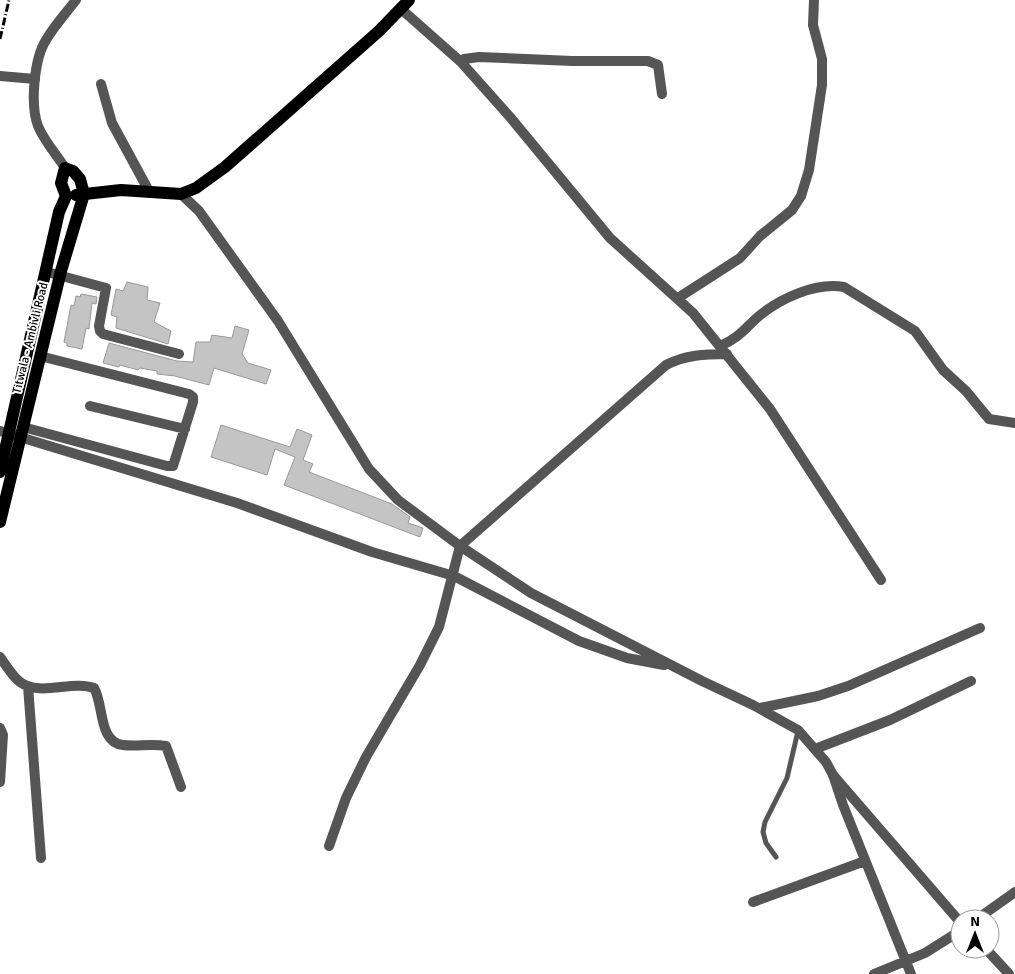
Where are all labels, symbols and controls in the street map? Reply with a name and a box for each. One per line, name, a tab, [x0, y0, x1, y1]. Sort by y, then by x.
street label: Titwala - Ambivli Road	[9, 281, 52, 395]
north arrow	[950, 909, 1000, 959]
text: N	[970, 913, 980, 930]

